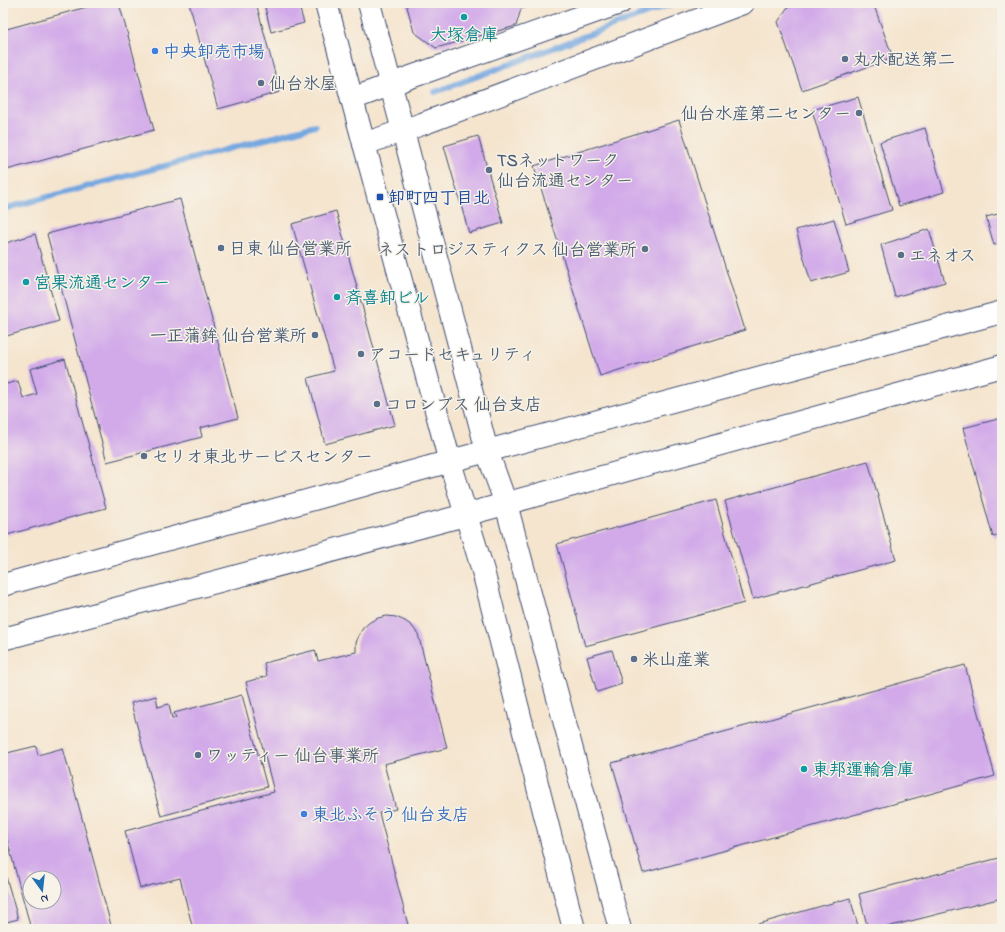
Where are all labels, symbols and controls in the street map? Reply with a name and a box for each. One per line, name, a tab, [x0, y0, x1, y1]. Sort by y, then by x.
marker: 大塚倉庫	[459, 12, 469, 22]
place label: 大塚倉庫	[430, 23, 498, 48]
place label: 中央卸売市場	[163, 40, 265, 65]
marker: 中央卸売市場	[150, 46, 160, 56]
place label: 丸水配送第二	[853, 48, 955, 73]
marker: 丸水配送第二	[840, 54, 850, 64]
place label: 仙台氷屋	[269, 72, 337, 97]
marker: 仙台氷屋	[256, 78, 266, 88]
place label: 仙台水産第二センター	[681, 102, 851, 127]
marker: 仙台水産第二センター	[854, 108, 864, 118]
place label: TSネットワーク 仙台流通センター	[497, 149, 633, 194]
marker: TSネットワーク 仙台流通センター	[484, 165, 494, 175]
place label: 卸町四丁目北	[388, 186, 490, 211]
marker: 卸町四丁目北	[375, 192, 385, 202]
place label: 日東 仙台営業所	[229, 237, 352, 262]
place label: ネストロジスティクス 仙台営業所	[377, 238, 637, 263]
marker: 日東 仙台営業所	[216, 243, 226, 253]
marker: ネストロジスティクス 仙台営業所	[640, 244, 650, 254]
place label: エネオス	[909, 244, 976, 269]
marker: エネオス	[896, 250, 906, 260]
place label: 宮果流通センター	[34, 271, 170, 296]
marker: 宮果流通センター	[21, 277, 31, 287]
place label: 斉喜卸ビル	[345, 286, 430, 311]
marker: 斉喜卸ビル	[332, 292, 342, 302]
place label: 一正蒲鉾 仙台営業所	[150, 324, 307, 349]
marker: 一正蒲鉾 仙台営業所	[310, 330, 320, 340]
place label: アコードセキュリティ	[369, 343, 536, 368]
marker: アコードセキュリティ	[356, 349, 366, 359]
place label: コロンブス 仙台支店	[385, 393, 542, 418]
marker: コロンブス 仙台支店	[372, 399, 382, 409]
place label: セリオ東北サービスセンター	[152, 445, 373, 470]
marker: セリオ東北サービスセンター	[139, 451, 149, 461]
place label: 米山産業	[642, 648, 710, 673]
marker: 米山産業	[629, 654, 639, 664]
place label: ワッティー 仙台事業所	[206, 744, 379, 769]
marker: ワッティー 仙台事業所	[193, 750, 203, 760]
place label: 東邦運輸倉庫	[812, 758, 914, 783]
marker: 東邦運輸倉庫	[799, 764, 809, 774]
place label: 東北ふそう 仙台支店	[312, 803, 469, 828]
marker: 東北ふそう 仙台支店	[299, 809, 309, 819]
north arrow	[22, 870, 62, 910]
text: N	[39, 890, 50, 907]

